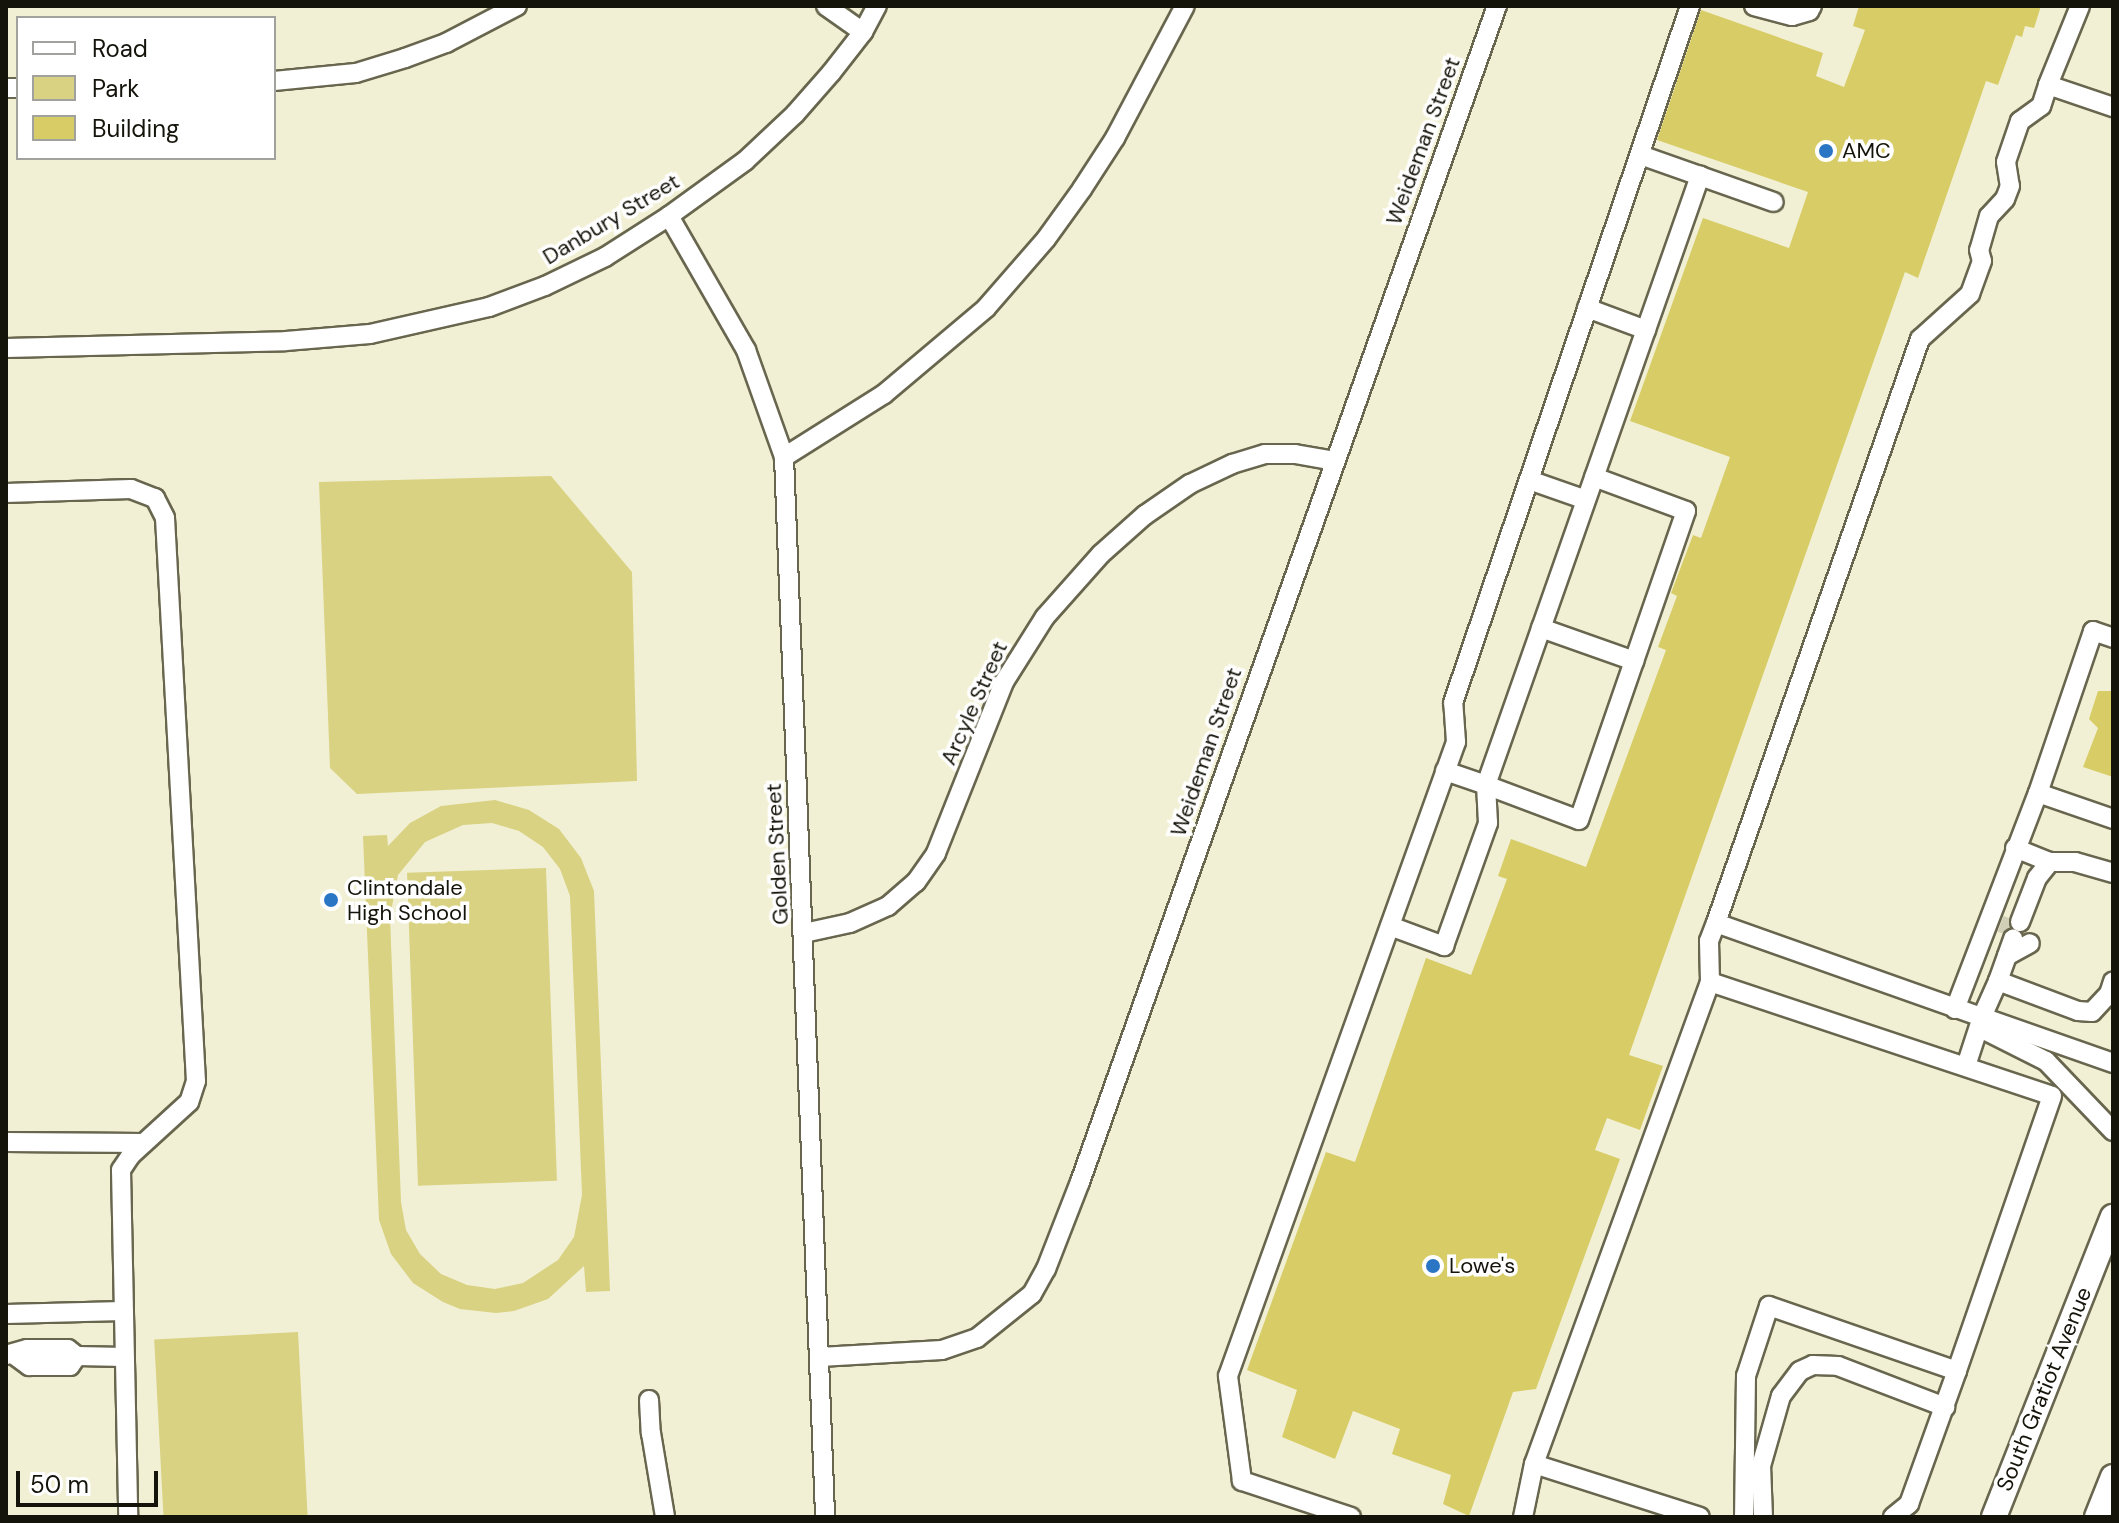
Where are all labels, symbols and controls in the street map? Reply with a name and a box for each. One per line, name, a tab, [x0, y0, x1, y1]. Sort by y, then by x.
legend	[16, 16, 276, 160]
text: Road	[92, 33, 148, 64]
street label: Weideman Street	[1380, 53, 1466, 229]
text: Park	[92, 73, 139, 104]
text: Building	[92, 113, 179, 144]
place label: AMC	[1842, 138, 1891, 164]
marker: AMC	[1817, 142, 1835, 160]
street label: Danbury Street	[538, 168, 684, 270]
street label: Arcyle Street	[935, 637, 1013, 769]
street label: Weideman Street	[1165, 664, 1247, 840]
street label: Golden Street	[760, 783, 794, 925]
place label: Clintondale High School	[347, 874, 467, 926]
marker: Clintondale High School	[322, 891, 340, 909]
place label: Lowe's	[1449, 1253, 1515, 1279]
marker: Lowe's	[1424, 1257, 1442, 1275]
street label: South Gratiot Avenue	[1991, 1283, 2097, 1495]
scale bar	[20, 1455, 162, 1505]
text: 50 m	[30, 1469, 89, 1500]

